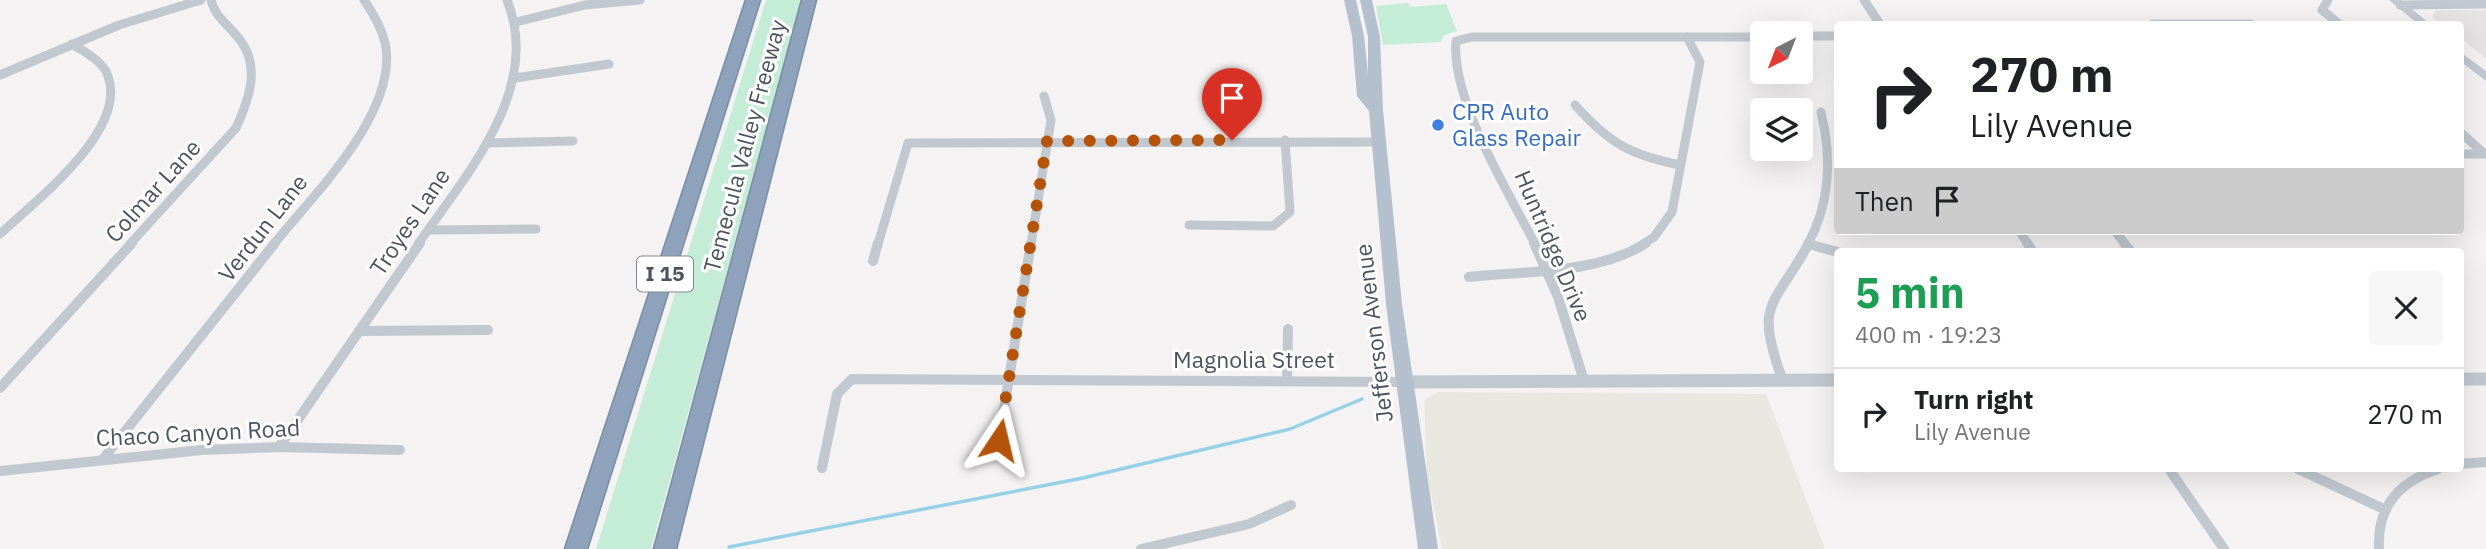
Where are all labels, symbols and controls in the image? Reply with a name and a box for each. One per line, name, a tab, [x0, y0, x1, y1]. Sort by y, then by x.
street label: Temecula Valley Freeway	[696, 16, 792, 275]
north arrow	[1750, 21, 1813, 84]
map controls	[1750, 21, 1813, 161]
text: 270 m	[1970, 42, 2114, 105]
icon: right	[1855, 49, 1946, 140]
pin	[1202, 68, 1262, 140]
icon: arrive	[1213, 79, 1251, 117]
place label: CPR Auto Glass Repair	[1452, 96, 1582, 152]
button: layers	[1750, 98, 1813, 161]
text: Lily Avenue	[1970, 104, 2133, 146]
marker: CPR Auto Glass Repair	[1430, 117, 1446, 133]
street label: Colmar Lane	[98, 132, 207, 248]
street label: Troyes Lane	[362, 162, 456, 281]
street label: Huntridge Drive	[1509, 165, 1599, 326]
street label: Verdun Lane	[211, 167, 314, 287]
icon: arrive	[1928, 182, 1966, 220]
text: Then	[1855, 184, 1914, 218]
street label: Jefferson Avenue	[1347, 242, 1399, 424]
road number: I 15	[637, 256, 693, 292]
text: 5 min	[1855, 265, 1965, 320]
button: close	[2369, 271, 2443, 345]
text: 400 m · 19:23	[1855, 319, 2002, 349]
street label: Magnolia Street	[1173, 344, 1335, 374]
text: Turn right	[1914, 382, 2033, 416]
icon: right	[1855, 395, 1893, 433]
text: 270 m	[2367, 397, 2443, 431]
position arrow	[962, 403, 1036, 477]
street label: Chaco Canyon Road	[95, 412, 301, 452]
text: Lily Avenue	[1914, 416, 2031, 446]

